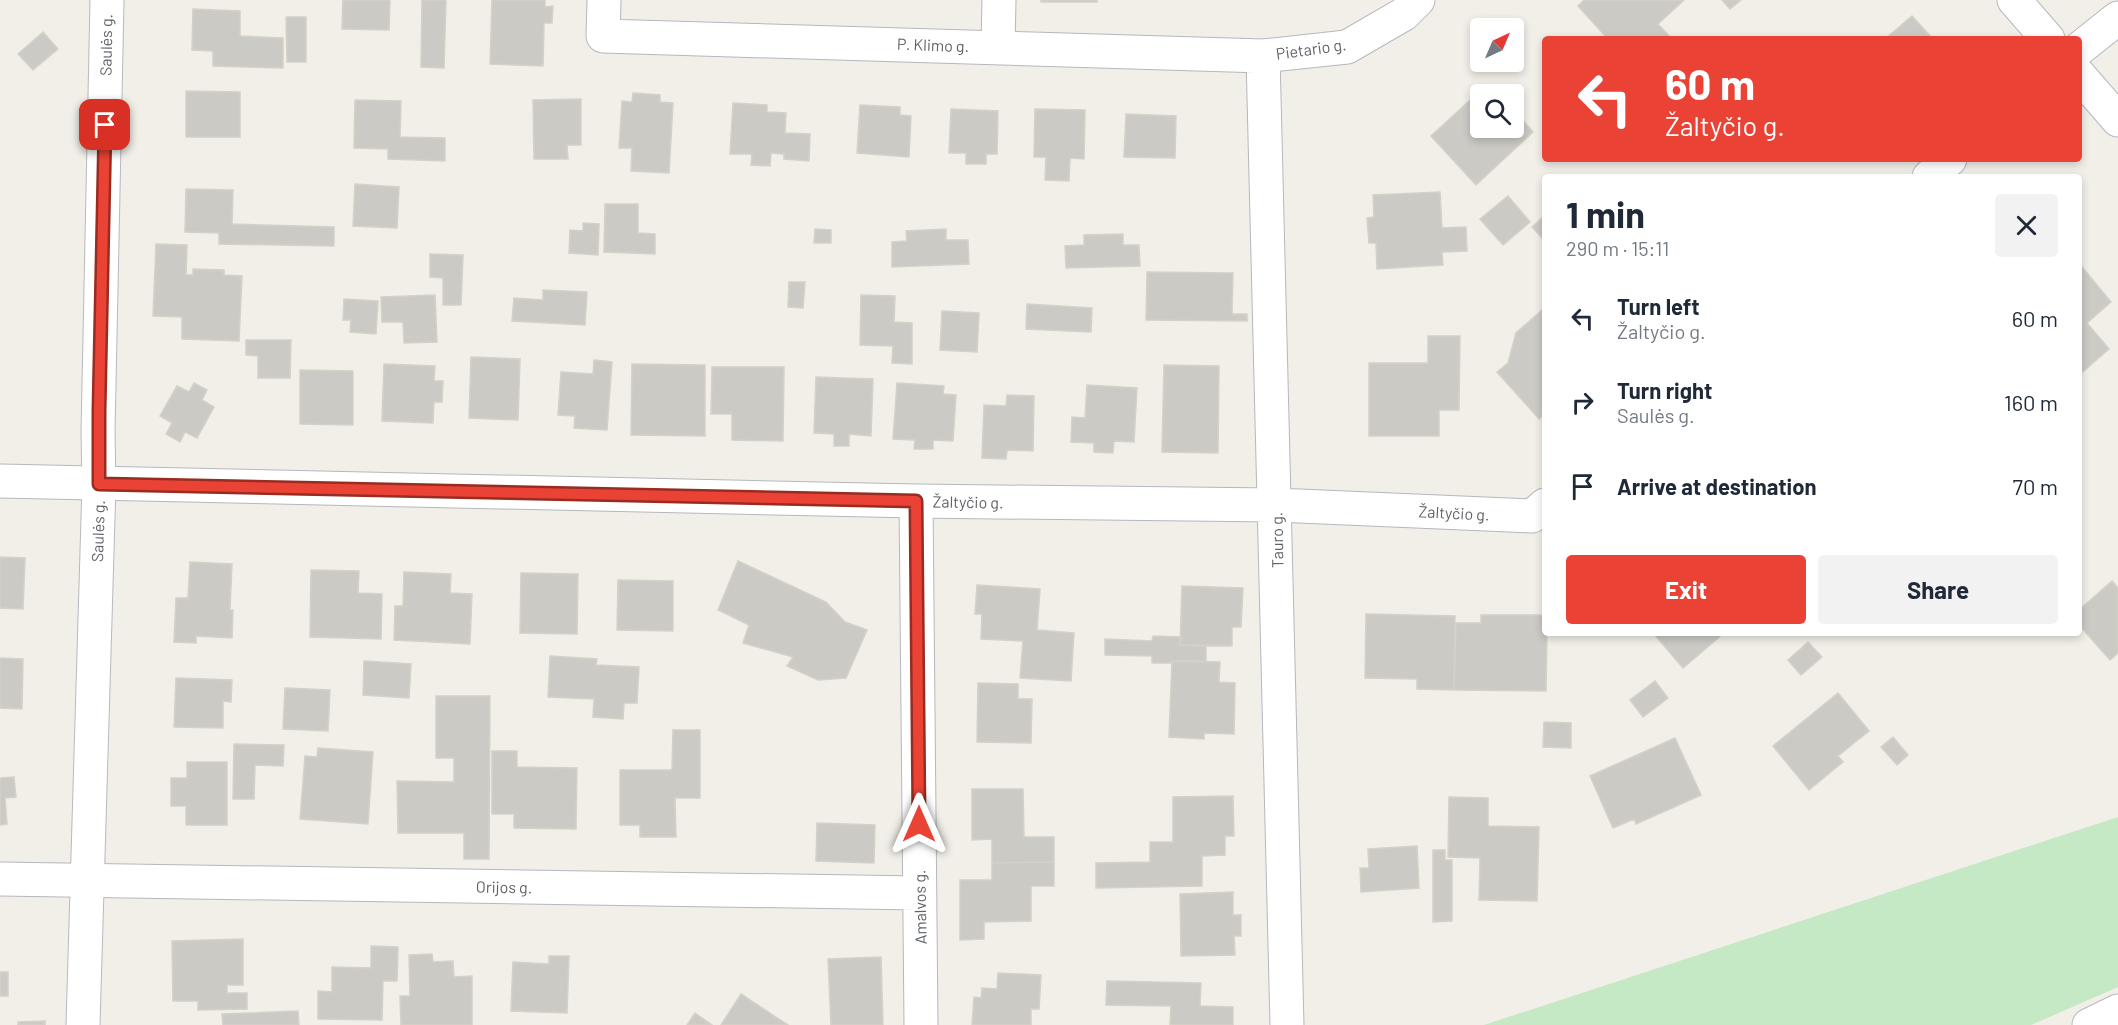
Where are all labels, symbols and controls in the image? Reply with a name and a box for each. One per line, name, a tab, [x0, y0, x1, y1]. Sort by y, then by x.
street label: Saulės g.	[95, 14, 116, 76]
north arrow	[1470, 18, 1524, 72]
map controls	[1470, 18, 1524, 138]
street label: P. Klimo g.	[897, 34, 969, 55]
street label: Pietario g.	[1275, 34, 1347, 63]
text: 60 m	[1665, 58, 1755, 108]
icon: left	[1566, 60, 1644, 138]
button: search	[1470, 84, 1524, 138]
pin	[79, 99, 130, 150]
icon: arrive	[88, 108, 121, 141]
text: Žaltyčio g.	[1665, 109, 1785, 141]
text: 1 min	[1566, 192, 1645, 235]
button: close	[1995, 194, 2058, 257]
text: 290 m · 15:11	[1566, 236, 1669, 260]
text: Turn left	[1617, 293, 1700, 319]
icon: left	[1566, 302, 1599, 335]
text: 60 m	[2012, 305, 2058, 331]
text: Žaltyčio g.	[1617, 319, 1706, 343]
text: Turn right	[1617, 377, 1712, 403]
icon: right	[1566, 386, 1599, 419]
text: 160 m	[2004, 389, 2058, 415]
text: Saulės g.	[1617, 403, 1695, 427]
icon: arrive	[1566, 470, 1599, 503]
text: Arrive at destination	[1617, 473, 1816, 499]
text: 70 m	[2013, 473, 2058, 499]
street label: Žaltyčio g.	[932, 491, 1004, 512]
street label: Saulės g.	[87, 500, 108, 562]
street label: Žaltyčio g.	[1418, 501, 1490, 524]
street label: Tauro g.	[1267, 512, 1286, 568]
button: Exit	[1566, 555, 1806, 624]
button: Share	[1818, 555, 2058, 624]
position arrow	[887, 792, 951, 856]
street label: Amalvos g.	[909, 869, 930, 945]
street label: Orijos g.	[476, 877, 532, 896]

